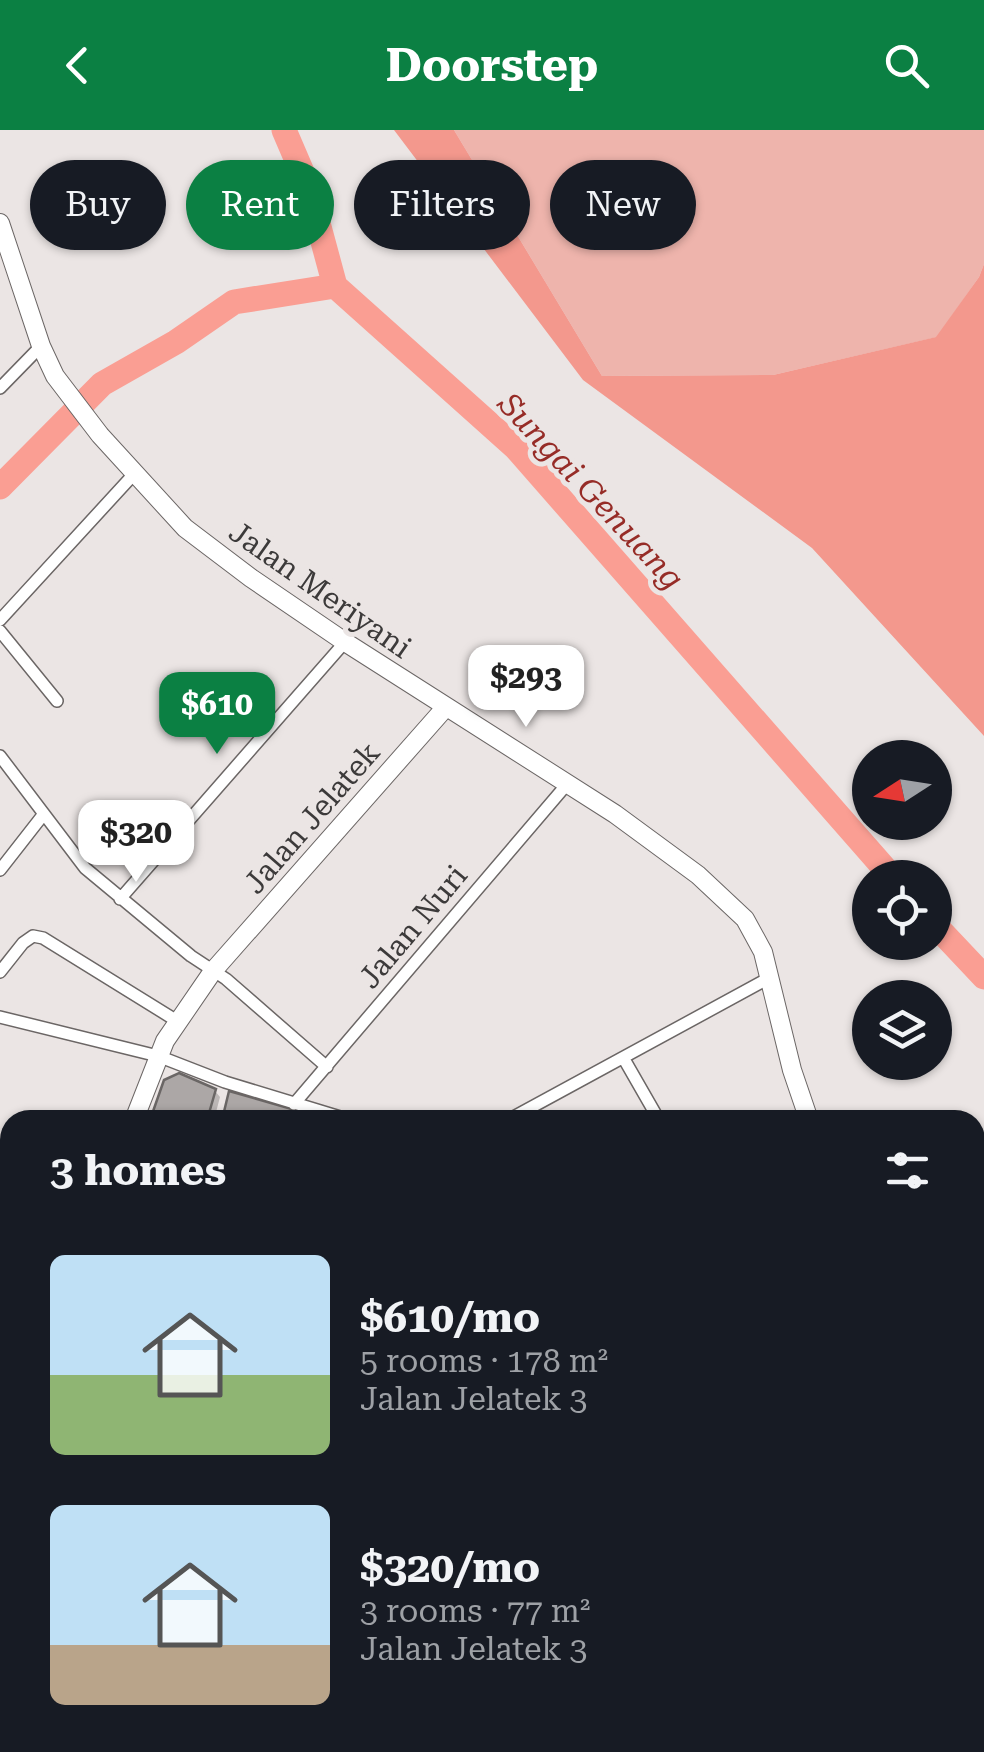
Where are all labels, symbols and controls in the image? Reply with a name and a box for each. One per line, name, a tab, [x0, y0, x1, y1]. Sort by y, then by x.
icon: back	[50, 38, 105, 93]
icon: search	[879, 38, 934, 93]
text: Doorstep	[386, 39, 598, 92]
chip: Buy	[30, 160, 166, 250]
chip: Rent	[186, 160, 334, 250]
chip: Filters	[354, 160, 530, 250]
chip: New	[550, 160, 696, 250]
water label: Sungai Genuang	[490, 384, 692, 597]
street label: Jalan Meriyani	[223, 514, 418, 665]
pin: $293	[467, 645, 585, 730]
text: $293	[490, 658, 562, 696]
pin: $610	[158, 672, 276, 757]
text: $610	[181, 685, 253, 723]
street label: Jalan Jelatek	[236, 735, 387, 900]
north arrow	[852, 740, 952, 840]
map controls	[852, 740, 952, 1080]
pin: $320	[77, 800, 195, 885]
text: $320	[100, 813, 172, 851]
street label: Jalan Nuri	[351, 858, 474, 995]
button: locate	[852, 860, 952, 960]
button: layers	[852, 980, 952, 1080]
icon: filters	[880, 1143, 935, 1198]
text: 3 homes	[50, 1146, 226, 1195]
text: $610/mo	[360, 1293, 540, 1342]
icon: home	[130, 1295, 250, 1415]
text: 5 rooms · 178 m²	[360, 1342, 608, 1380]
text: Jalan Jelatek 3	[360, 1380, 588, 1418]
text: $320/mo	[360, 1543, 540, 1592]
icon: home	[130, 1545, 250, 1665]
text: 3 rooms · 77 m²	[360, 1592, 590, 1630]
text: Jalan Jelatek 3	[360, 1630, 588, 1668]

